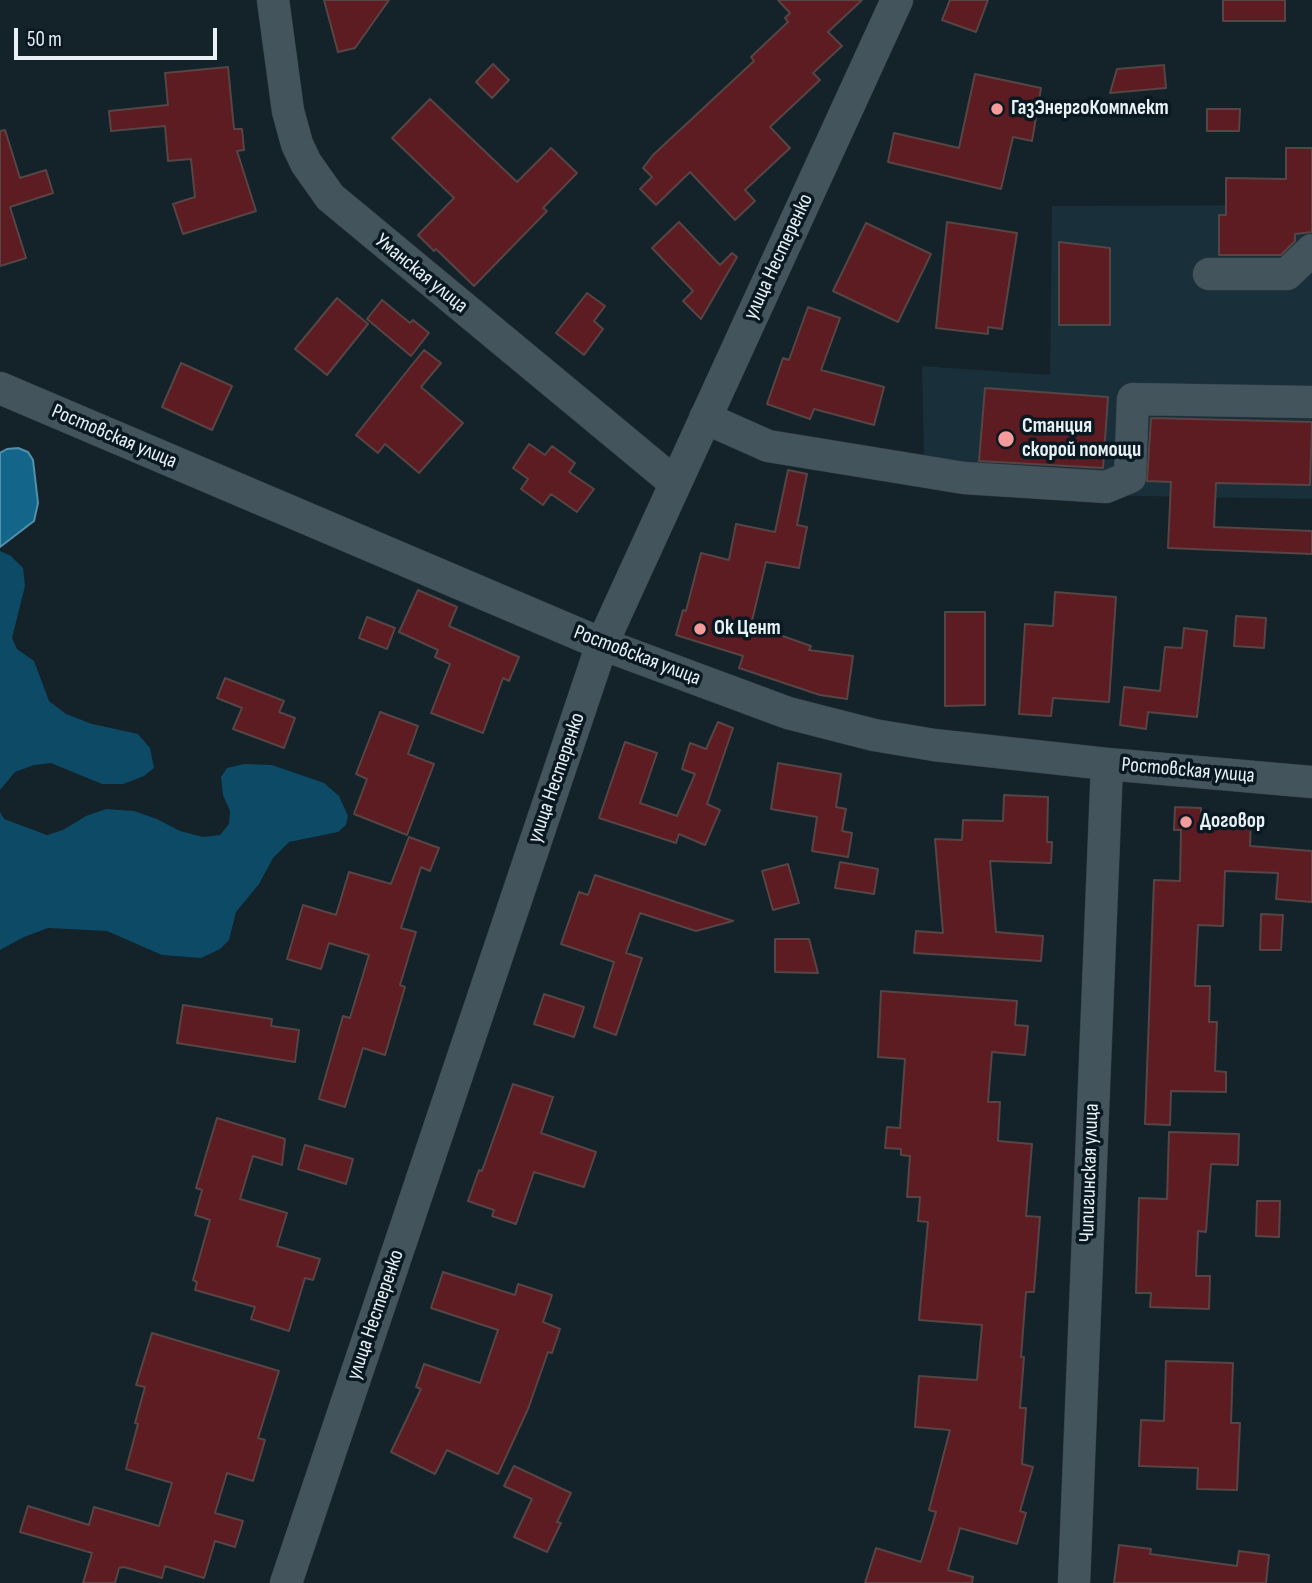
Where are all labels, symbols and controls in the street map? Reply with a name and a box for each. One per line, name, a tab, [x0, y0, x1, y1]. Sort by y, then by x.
scale bar	[18, 14, 220, 58]
text: 50 m	[27, 27, 62, 52]
place label: ГазЭнергоКомплект	[1011, 96, 1169, 122]
marker: ГазЭнергоКомплект	[989, 101, 1005, 117]
street label: улица Нестеренко	[739, 190, 819, 324]
street label: Уманская улица	[369, 229, 473, 319]
street label: Ростовская улица	[48, 399, 180, 475]
place label: Станция скорой помощи	[1022, 414, 1141, 464]
marker: Станция скорой помощи	[996, 429, 1016, 449]
place label: Ок Цент	[714, 616, 781, 642]
street label: Ростовская улица	[570, 620, 704, 692]
marker: Ок Цент	[692, 621, 708, 637]
street label: улица Нестеренко	[523, 710, 591, 846]
street label: Ростовская улица	[1120, 753, 1256, 789]
place label: Договор	[1200, 809, 1265, 835]
marker: Договор	[1178, 814, 1194, 830]
street label: Чипигинская улица	[1075, 1103, 1105, 1243]
street label: улица Нестеренко	[342, 1247, 410, 1383]

